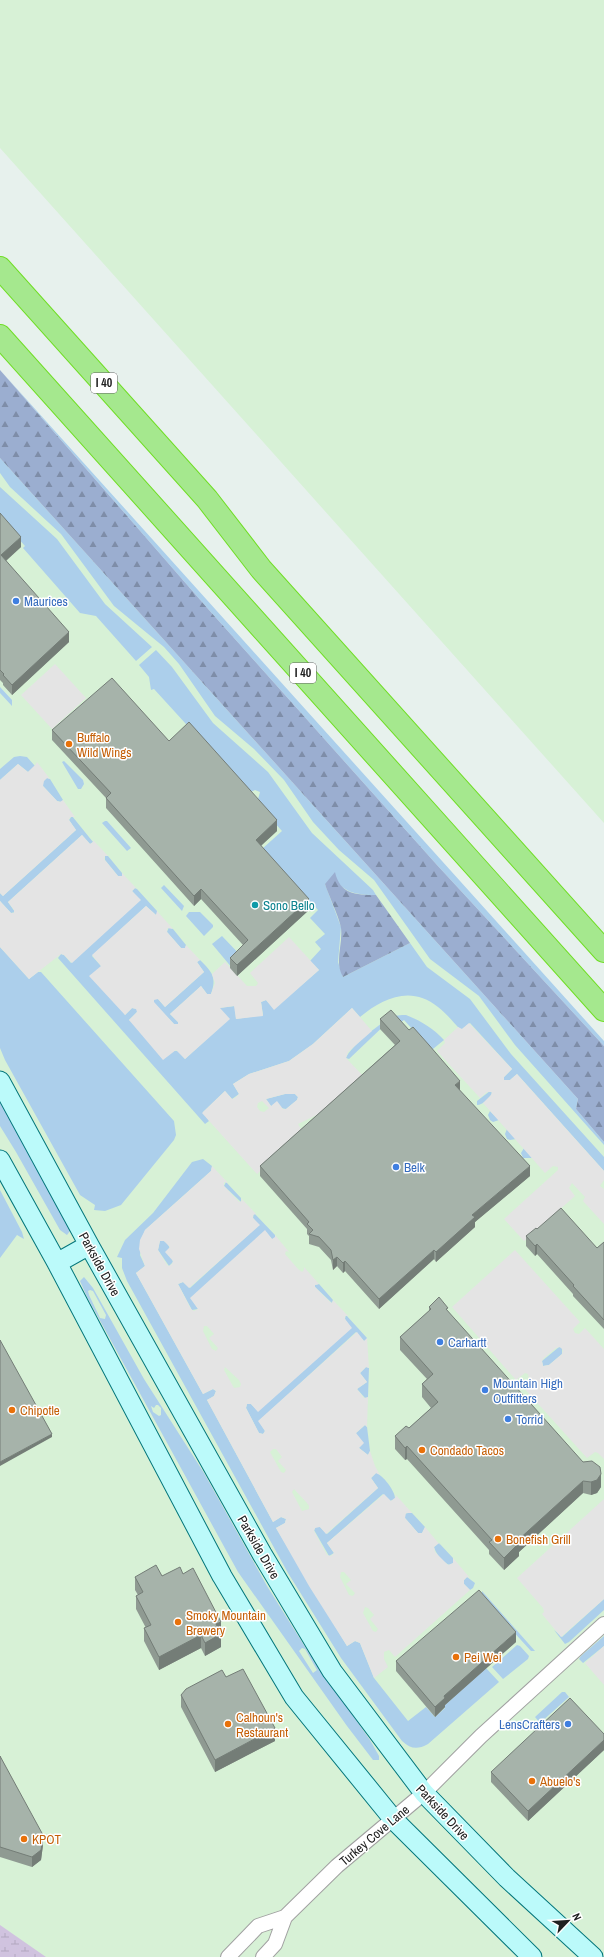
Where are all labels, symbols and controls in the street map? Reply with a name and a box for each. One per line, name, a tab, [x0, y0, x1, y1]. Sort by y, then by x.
road number: I 40	[91, 373, 117, 393]
place label: Maurices	[24, 593, 68, 610]
marker: Maurices	[11, 596, 21, 606]
road number: I 40	[290, 663, 316, 683]
place label: Buffalo Wild Wings	[77, 729, 132, 761]
marker: Buffalo Wild Wings	[64, 739, 74, 749]
place label: Sono Bello	[263, 897, 315, 914]
marker: Sono Bello	[250, 900, 260, 910]
place label: Belk	[404, 1159, 425, 1176]
marker: Belk	[391, 1162, 401, 1172]
street label: Parkside Drive	[75, 1229, 124, 1299]
place label: Carhartt	[448, 1334, 487, 1351]
marker: Carhartt	[435, 1337, 445, 1347]
place label: Mountain High Outfitters	[493, 1375, 563, 1407]
marker: Mountain High Outfitters	[480, 1385, 490, 1395]
place label: Chipotle	[20, 1402, 60, 1419]
marker: Chipotle	[7, 1405, 17, 1415]
place label: Torrid	[516, 1411, 543, 1428]
marker: Torrid	[503, 1414, 513, 1424]
place label: Condado Tacos	[430, 1442, 504, 1459]
marker: Condado Tacos	[417, 1445, 427, 1455]
street label: Parkside Drive	[234, 1512, 284, 1582]
place label: Bonefish Grill	[506, 1531, 571, 1548]
marker: Bonefish Grill	[493, 1534, 503, 1544]
place label: Smoky Mountain Brewery	[186, 1607, 266, 1639]
marker: Smoky Mountain Brewery	[173, 1617, 183, 1627]
place label: Pei Wei	[464, 1649, 502, 1666]
marker: Pei Wei	[451, 1652, 461, 1662]
place label: Calhoun's Restaurant	[236, 1709, 288, 1741]
place label: LensCrafters	[499, 1716, 560, 1733]
marker: Calhoun's Restaurant	[223, 1719, 233, 1729]
marker: LensCrafters	[563, 1719, 573, 1729]
place label: Abuelo's	[539, 1773, 581, 1790]
marker: Abuelo's	[527, 1776, 537, 1786]
street label: Parkside Drive	[412, 1781, 473, 1844]
street label: Turkey Cove Lane	[336, 1801, 413, 1870]
place label: KPOT	[32, 1831, 62, 1848]
marker: KPOT	[19, 1834, 29, 1844]
north arrow	[548, 1901, 588, 1941]
text: N	[569, 1911, 585, 1923]

